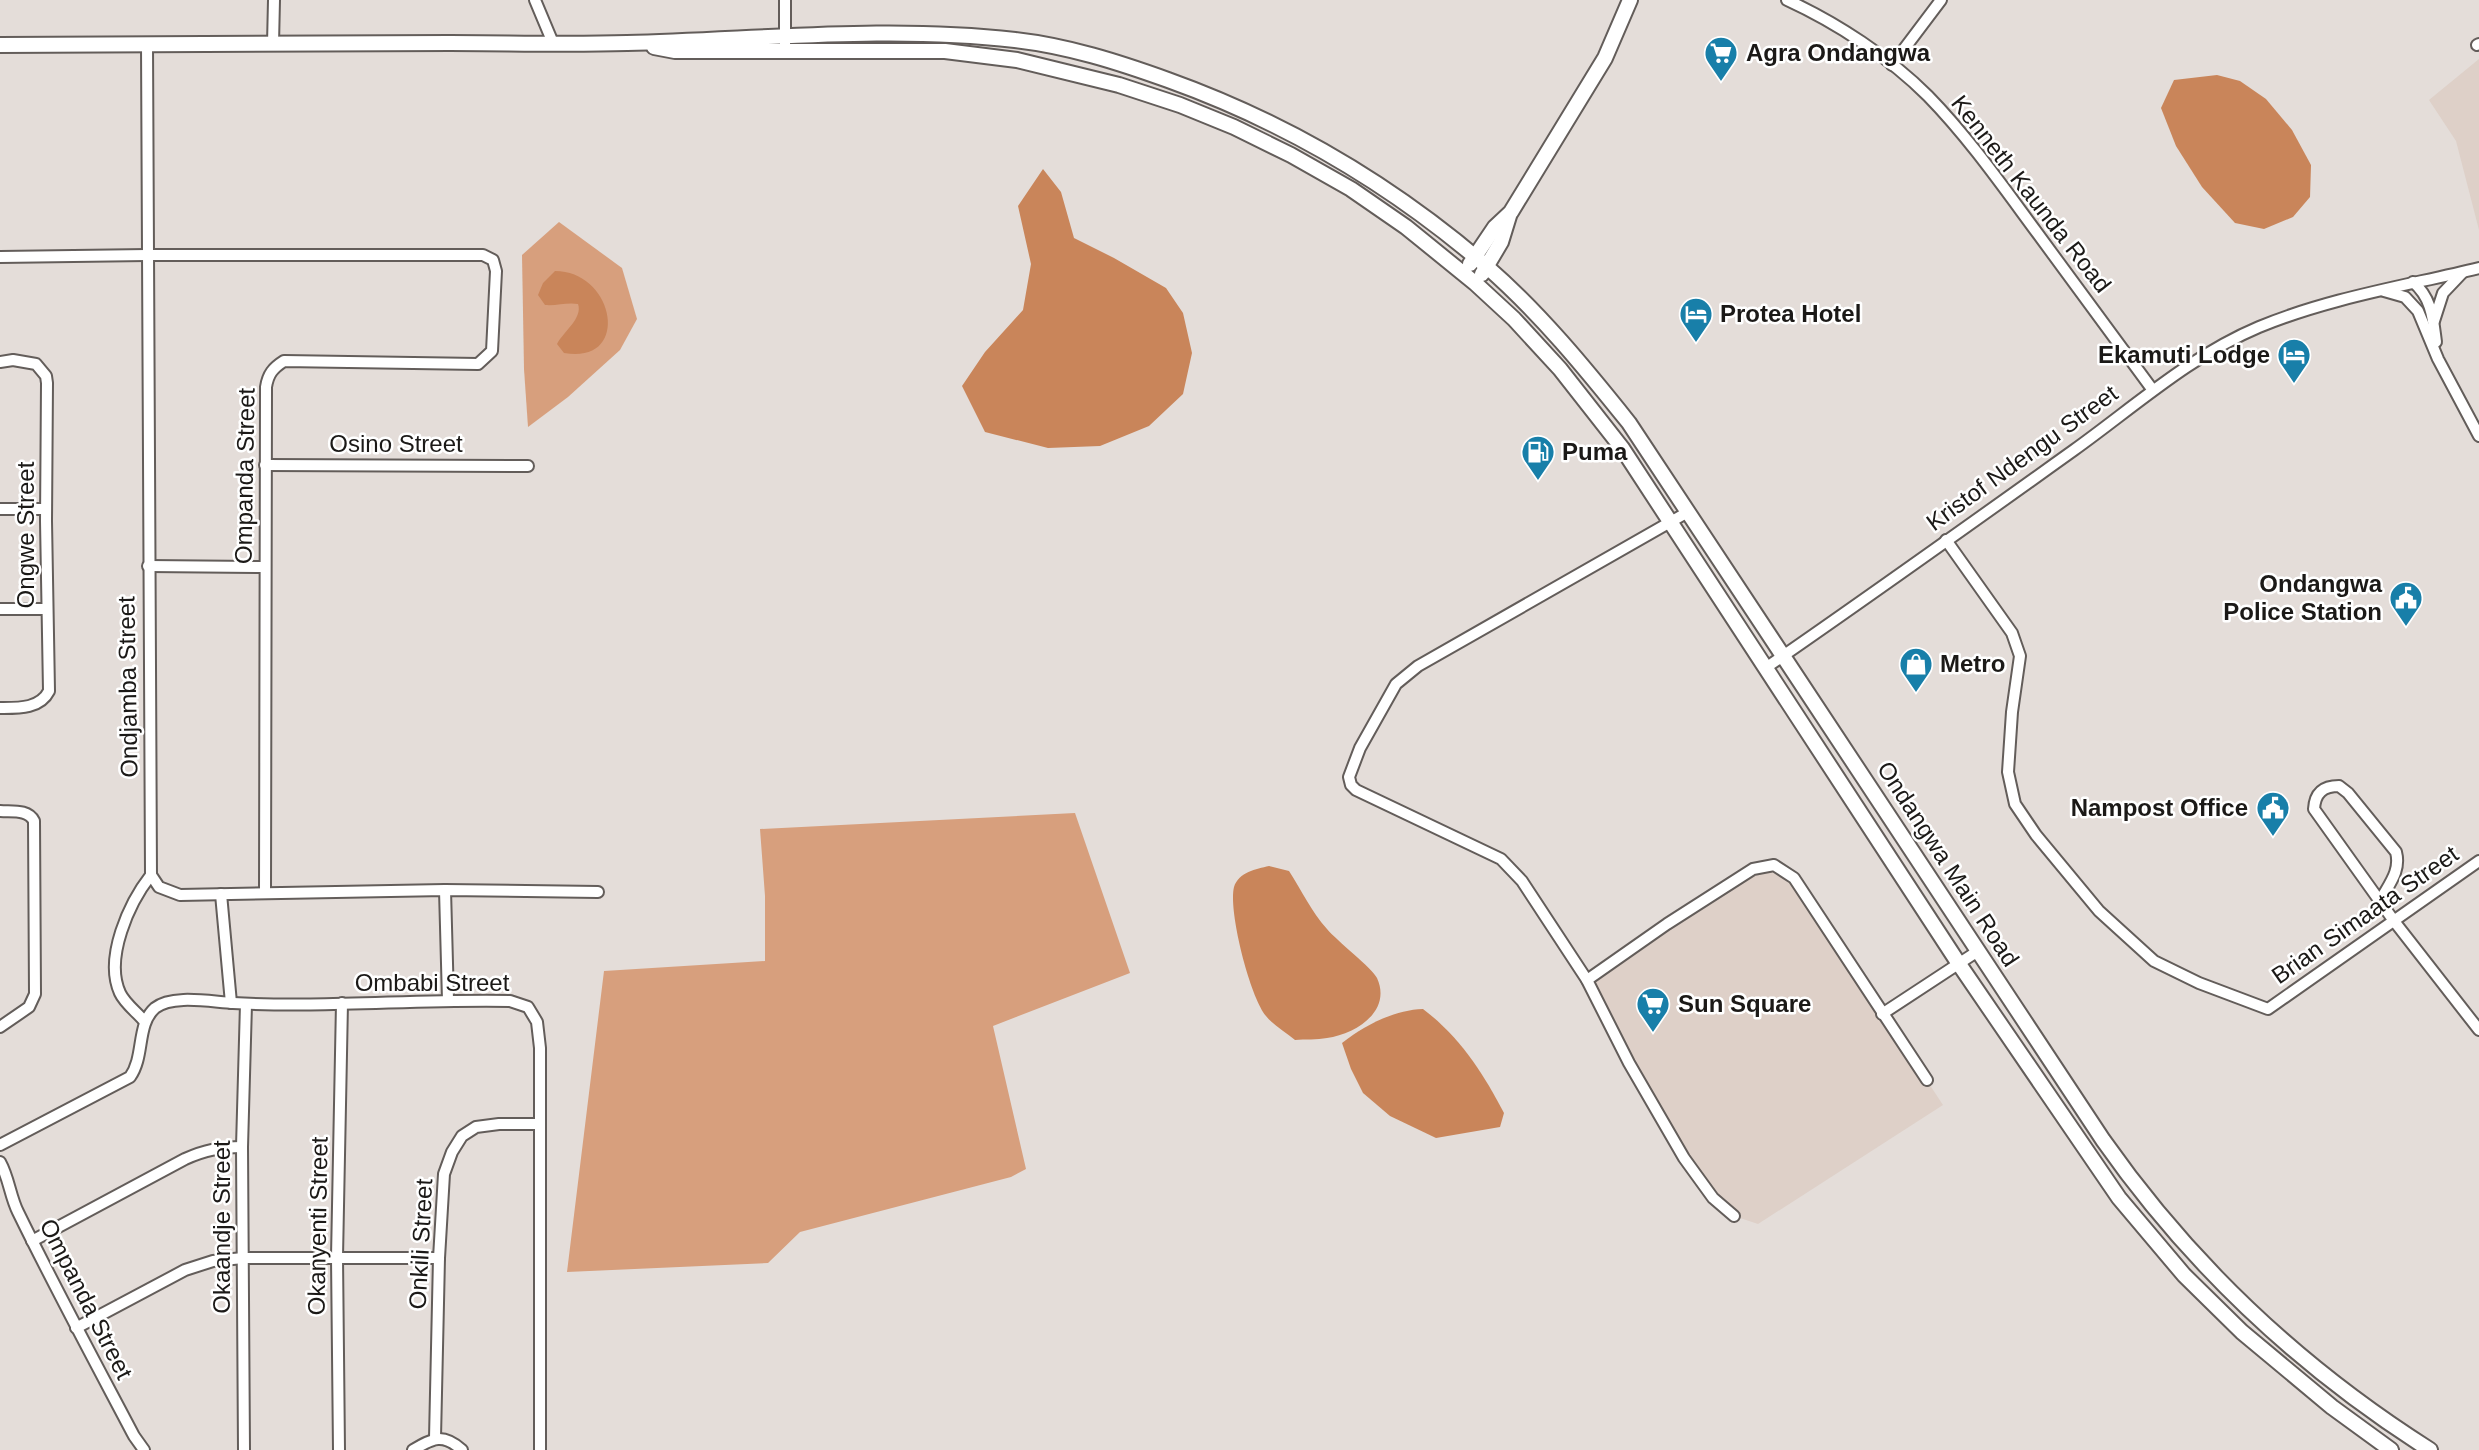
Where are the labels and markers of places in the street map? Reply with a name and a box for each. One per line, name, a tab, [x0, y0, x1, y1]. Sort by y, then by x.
supermarket icon: Agra Ondangwa	[1702, 34, 1740, 83]
place label: Agra Ondangwa	[1746, 39, 1931, 66]
hotel icon: Protea Hotel	[1677, 295, 1715, 344]
place label: Protea Hotel	[1720, 300, 1861, 327]
hotel icon: Ekamuti Lodge	[2275, 336, 2313, 385]
place label: Ekamuti Lodge	[2098, 341, 2270, 368]
fuel station icon: Puma	[1519, 433, 1557, 482]
place label: Puma	[1562, 438, 1628, 465]
place label: Ondangwa Police Station	[2223, 570, 2383, 625]
public building icon: Ondangwa Police Station	[2387, 579, 2425, 628]
shop icon: Metro	[1897, 645, 1935, 694]
place label: Metro	[1940, 650, 2005, 677]
public building icon: Nampost Office	[2254, 789, 2292, 838]
place label: Nampost Office	[2071, 794, 2248, 821]
supermarket icon: Sun Square	[1634, 985, 1672, 1034]
place label: Sun Square	[1678, 990, 1811, 1017]

